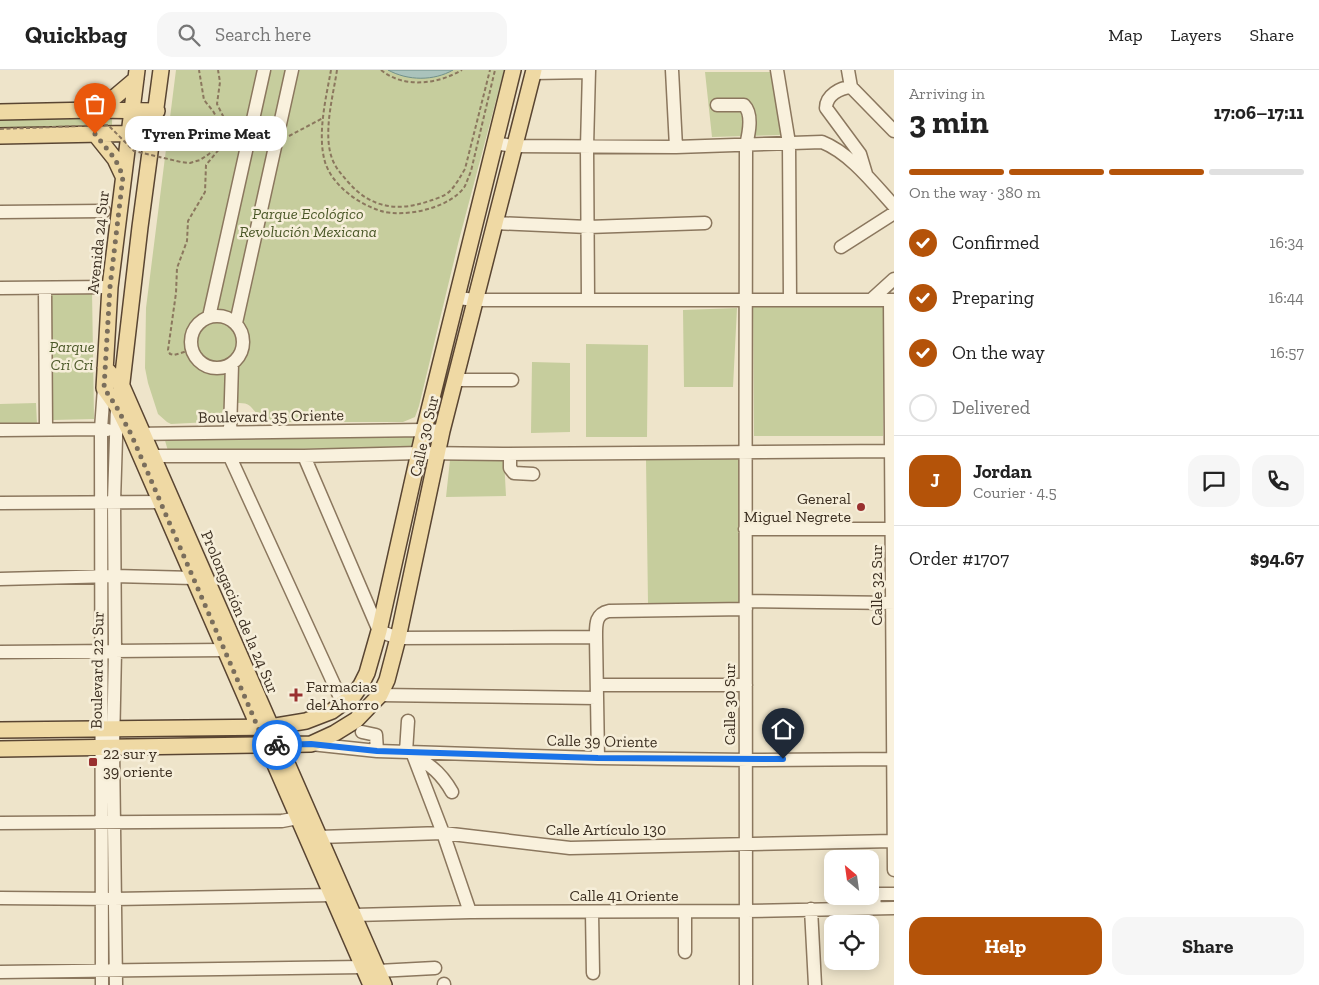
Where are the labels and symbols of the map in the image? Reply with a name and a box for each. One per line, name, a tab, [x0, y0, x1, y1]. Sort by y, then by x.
pin	[74, 83, 116, 134]
callout: Tyren Prime Meat	[125, 116, 288, 152]
street label: Avenida 24 Sur	[83, 189, 113, 294]
park label: Parque Ecológico Revolución Mexicana	[239, 204, 377, 241]
park label: Parque Cri Cri	[49, 337, 95, 374]
street label: Calle 30 Sur	[405, 393, 443, 478]
street label: Boulevard 35 Oriente	[198, 405, 344, 427]
place label: General Miguel Negrete	[744, 489, 851, 526]
marker: General Miguel Negrete	[855, 501, 867, 513]
street label: Prolongación de la 24 Sur	[197, 528, 283, 697]
street label: Calle 32 Sur	[867, 544, 886, 626]
street label: Boulevard 22 Sur	[86, 611, 108, 729]
street label: Calle 30 Sur	[720, 662, 739, 745]
place label: Farmacias del Ahorro	[306, 677, 379, 714]
marker: Farmacias del Ahorro	[290, 689, 302, 701]
pin	[762, 708, 804, 759]
courier	[252, 720, 302, 770]
street label: Calle 39 Oriente	[546, 731, 658, 751]
place label: 22 sur y 39 oriente	[103, 744, 173, 781]
marker: 22 sur y 39 oriente	[87, 756, 99, 768]
street label: Calle Artículo 130	[546, 820, 666, 839]
north arrow	[824, 850, 879, 905]
street label: Calle 41 Oriente	[569, 886, 679, 905]

